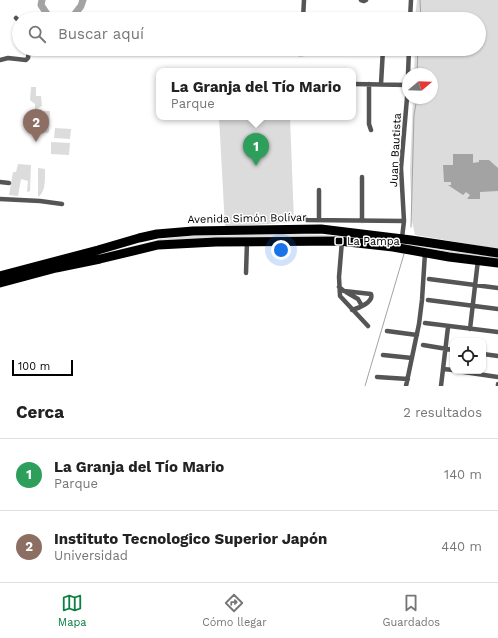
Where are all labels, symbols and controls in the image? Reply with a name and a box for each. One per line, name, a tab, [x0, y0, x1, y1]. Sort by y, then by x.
search box	[12, 12, 486, 56]
icon: search	[26, 23, 48, 45]
text: Buscar aquí	[58, 25, 144, 43]
popup	[156, 68, 356, 120]
north arrow	[402, 68, 438, 104]
text: La Granja del Tío Mario	[171, 78, 341, 96]
text: Parque	[171, 96, 215, 111]
pin: 2	[23, 109, 49, 142]
street label: Juan Bautista	[387, 113, 404, 187]
pin: 1	[243, 133, 269, 166]
street label: Avenida Simón Bolívar	[187, 211, 307, 226]
place label: La Pampa	[347, 235, 400, 248]
marker: La Pampa	[334, 236, 344, 246]
your location	[271, 240, 291, 260]
map controls	[450, 338, 486, 374]
button: locate	[450, 338, 486, 374]
scale bar	[12, 358, 73, 377]
text: 100 m	[18, 360, 50, 373]
text: Cerca	[16, 402, 64, 422]
text: 2 resultados	[403, 405, 482, 420]
text: La Granja del Tío Mario	[54, 458, 224, 476]
text: 1	[26, 467, 32, 482]
text: 140 m	[444, 467, 482, 482]
text: Parque	[54, 476, 98, 491]
text: Instituto Tecnologico Superior Japón	[54, 530, 327, 548]
text: 2	[25, 539, 33, 554]
text: 440 m	[441, 539, 482, 554]
text: Universidad	[54, 548, 128, 563]
tab: Mapa	[58, 592, 87, 629]
tab: Cómo llegar	[202, 592, 267, 629]
tab: Guardados	[382, 592, 440, 629]

